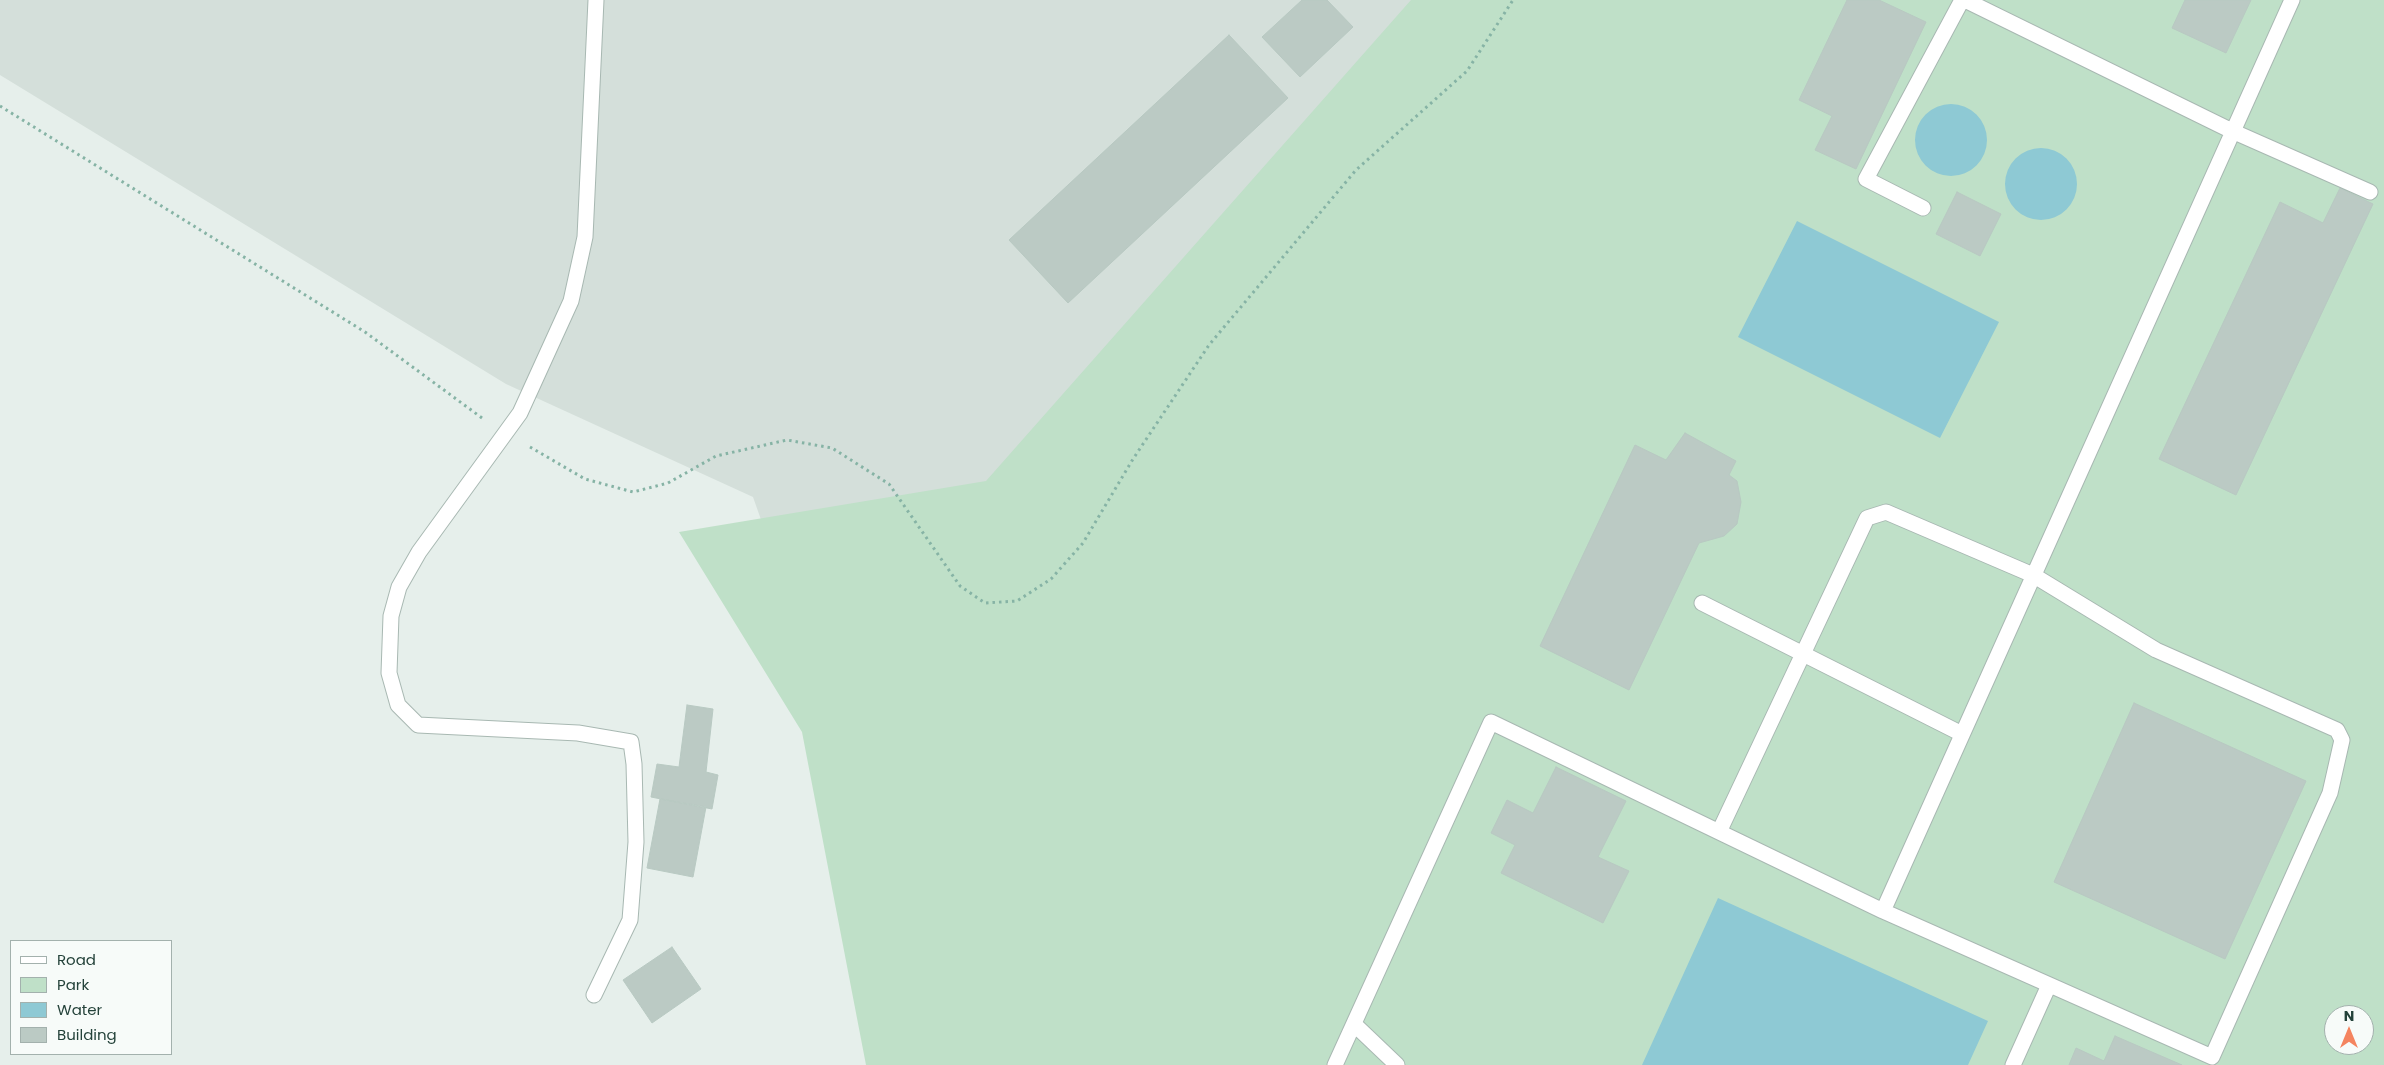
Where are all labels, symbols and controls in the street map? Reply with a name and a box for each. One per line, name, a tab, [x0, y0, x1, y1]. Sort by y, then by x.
legend	[10, 940, 172, 1055]
text: Road	[57, 949, 96, 970]
text: Park	[57, 974, 89, 995]
text: Water	[57, 999, 102, 1020]
north arrow	[2324, 1005, 2374, 1055]
text: N	[2344, 1006, 2354, 1026]
text: Building	[57, 1024, 117, 1045]

